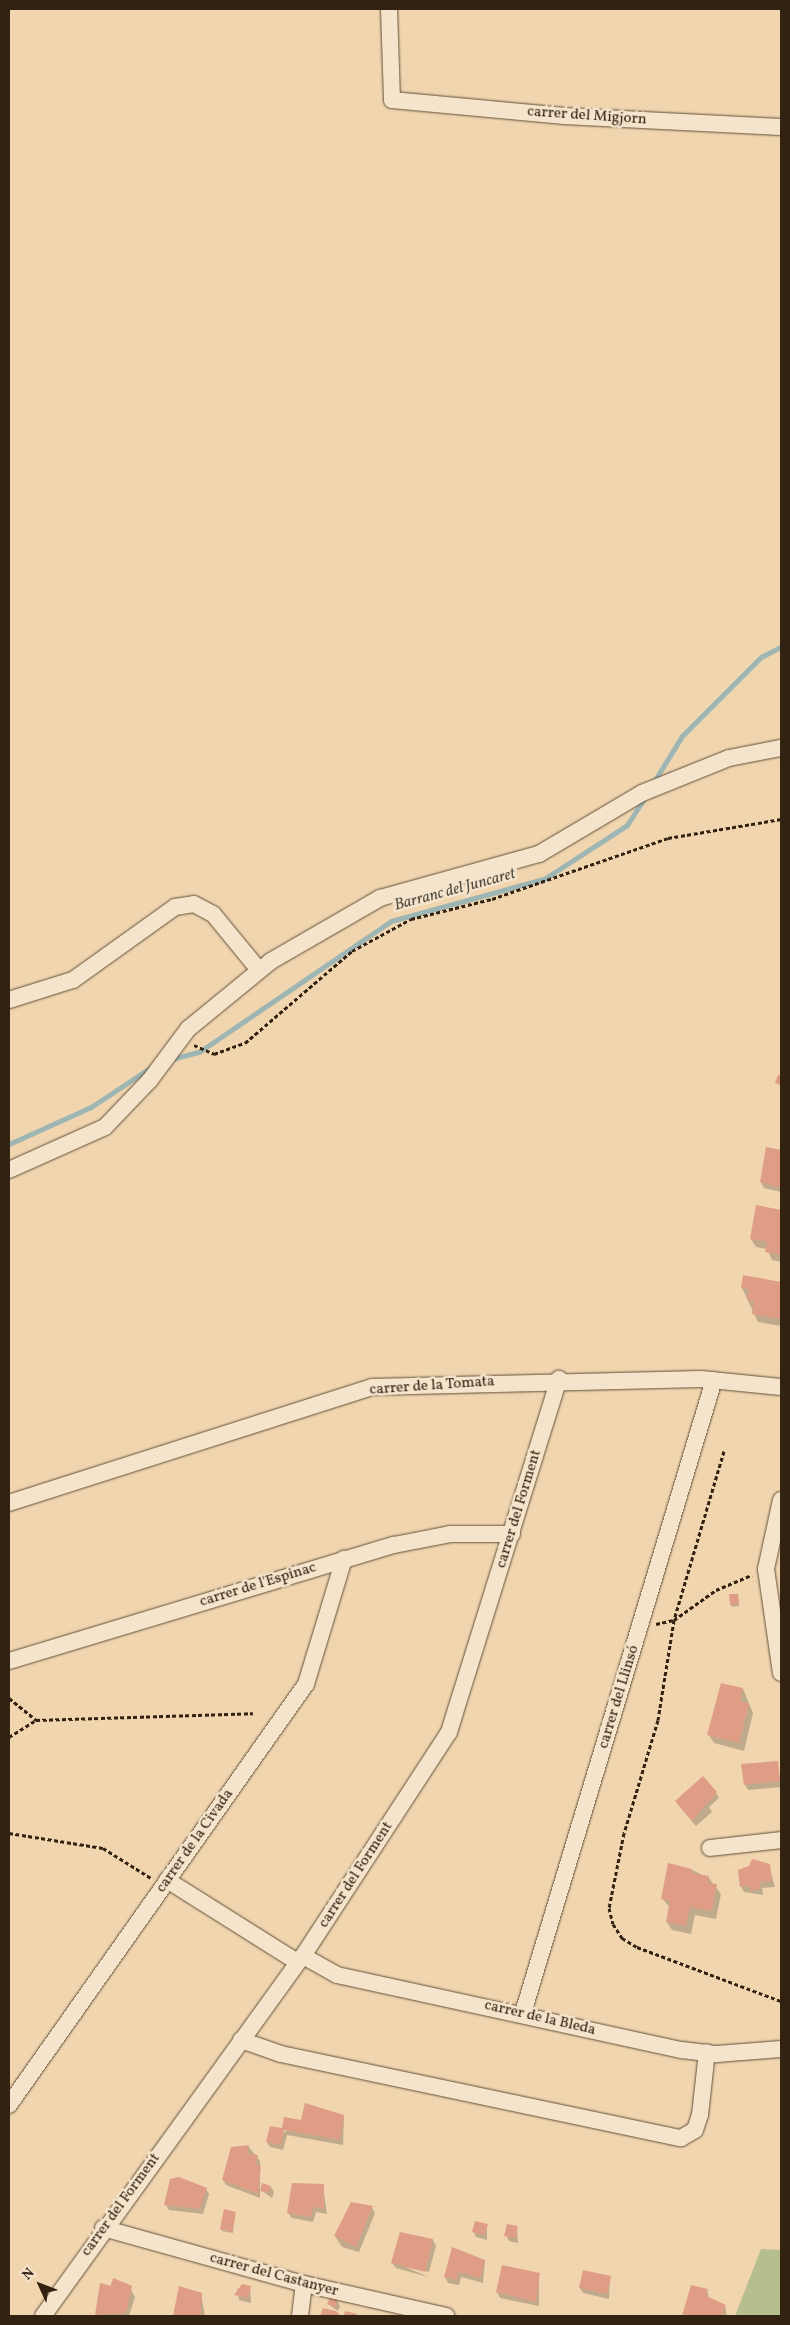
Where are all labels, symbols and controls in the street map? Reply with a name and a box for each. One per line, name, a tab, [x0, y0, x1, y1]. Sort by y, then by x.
street label: carrer del Migjorn	[527, 103, 647, 129]
water label: Barranc del Juncaret	[392, 865, 518, 915]
street label: carrer de la Tomata	[369, 1373, 495, 1399]
street label: carrer del Forment	[492, 1448, 546, 1570]
street label: carrer de l'Espinac	[198, 1559, 318, 1611]
street label: carrer del Llinsó	[595, 1643, 643, 1751]
street label: carrer de la Civada	[153, 1786, 237, 1896]
street label: carrer del Forment	[315, 1819, 397, 1931]
street label: carrer de la Bleda	[483, 1996, 597, 2040]
street label: carrer del Forment	[78, 2150, 164, 2260]
street label: carrer del Castanyer	[208, 2249, 340, 2301]
north arrow	[15, 2260, 65, 2310]
text: N	[18, 2264, 39, 2285]

